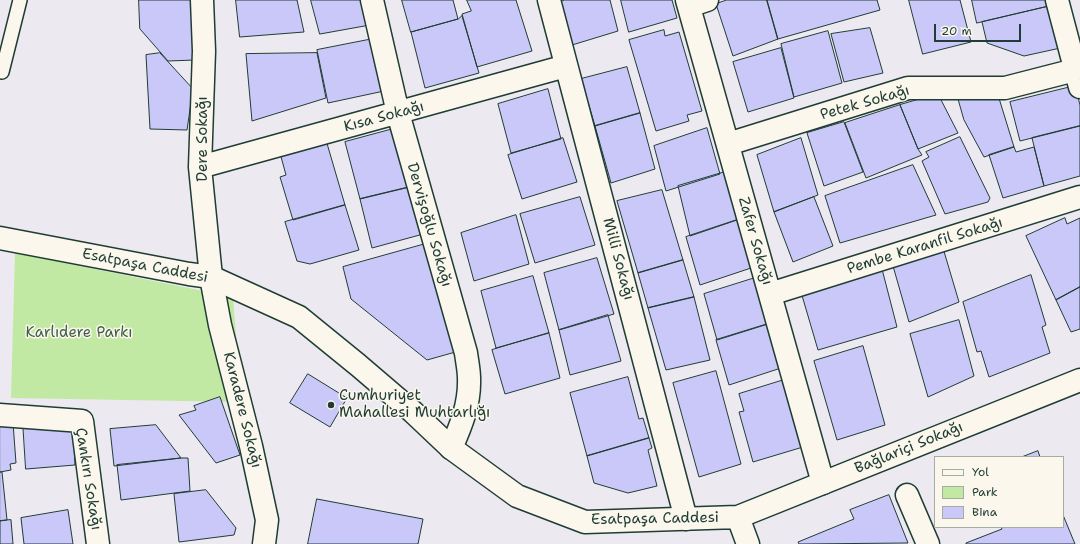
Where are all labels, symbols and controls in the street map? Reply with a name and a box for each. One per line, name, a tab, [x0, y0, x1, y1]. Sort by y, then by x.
scale bar	[936, 16, 1023, 42]
text: 20 m	[941, 23, 972, 39]
street label: Petek Sokağı	[818, 82, 912, 124]
street label: Dere Sokağı	[194, 96, 212, 182]
street label: Kısa Sokağı	[342, 98, 426, 136]
street label: Dervişoğlu Sokağı	[403, 161, 455, 289]
street label: Zafer Sokağı	[734, 195, 776, 287]
street label: Pembe Karanfil Sokağı	[845, 214, 1005, 278]
street label: Milli Sokağı	[598, 216, 638, 302]
street label: Esatpaşa Caddesi	[80, 245, 210, 287]
park label: Karlıdere Parkı	[25, 324, 133, 342]
street label: Karadere Sokağı	[219, 350, 265, 470]
place label: Cumhuriyet Mahallesi Muhtarlığı	[339, 387, 490, 422]
marker: Cumhuriyet Mahallesi Muhtarlığı	[326, 400, 336, 410]
street label: Bağlariçi Sokağı	[852, 418, 966, 478]
street label: Çankırı Sokağı	[71, 427, 105, 531]
legend	[934, 456, 1064, 528]
text: Yol	[972, 464, 989, 480]
text: Park	[972, 484, 998, 500]
text: Bina	[972, 504, 997, 520]
street label: Esatpaşa Caddesi	[591, 509, 719, 529]

